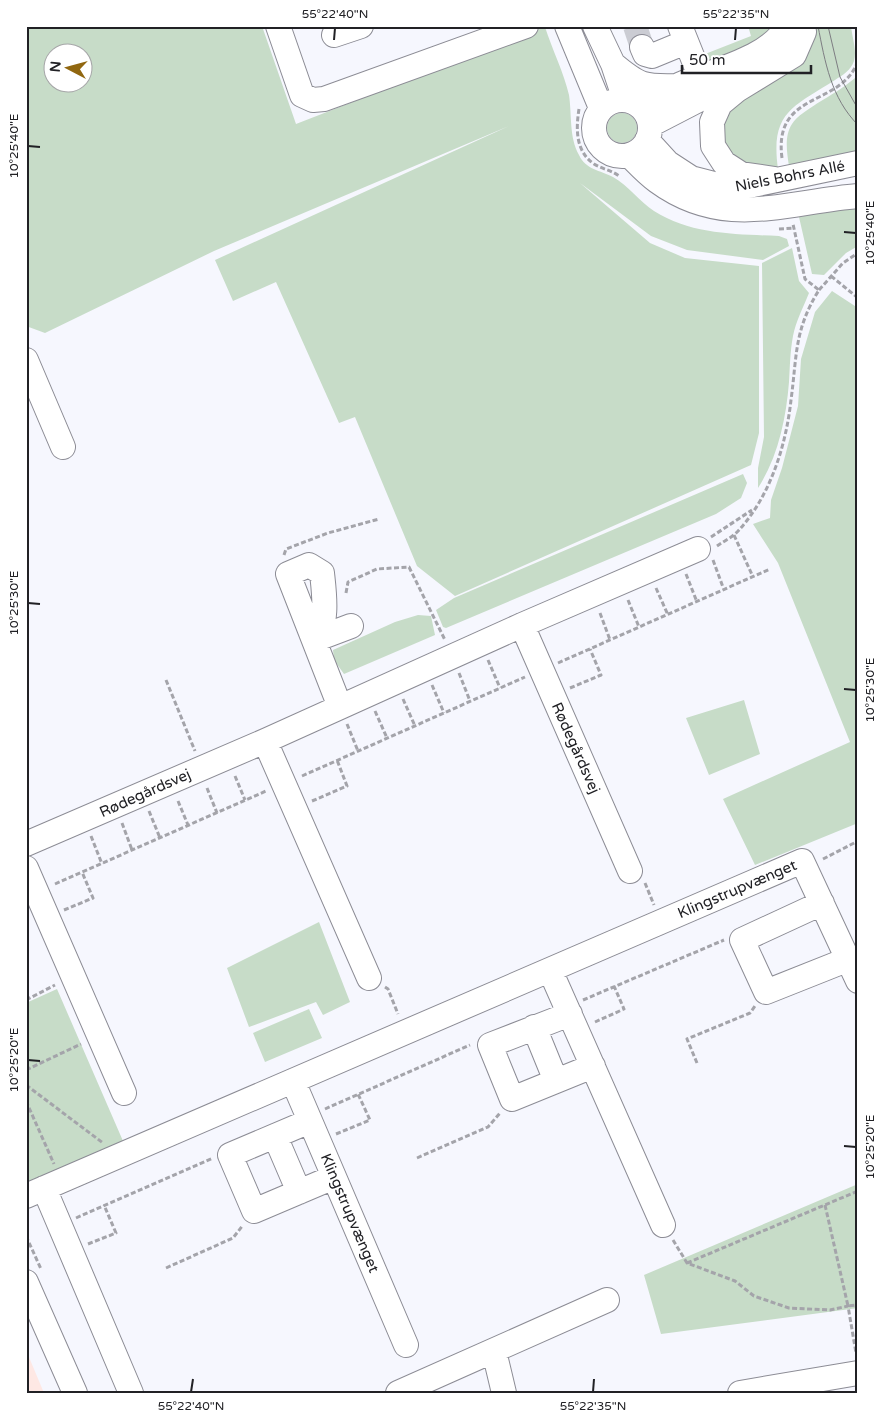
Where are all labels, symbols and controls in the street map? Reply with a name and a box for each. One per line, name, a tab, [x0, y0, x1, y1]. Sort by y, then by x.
text: 55°22'40"N	[302, 7, 368, 21]
text: 55°22'35"N	[703, 7, 769, 21]
north arrow	[42, 42, 92, 92]
scale bar	[682, 42, 810, 74]
text: 50 m	[689, 51, 726, 69]
text: N	[47, 60, 65, 73]
text: 10°25'40"E	[7, 113, 21, 179]
street label: Niels Bohrs Allé	[734, 157, 846, 195]
text: 10°25'40"E	[863, 200, 877, 266]
text: 10°25'30"E	[7, 570, 21, 636]
text: 10°25'30"E	[863, 657, 877, 723]
street label: Rødegårdsvej	[548, 700, 604, 796]
street label: Rødegårdsvej	[97, 765, 193, 821]
street label: Klingstrupvænget	[675, 856, 799, 922]
text: 10°25'20"E	[7, 1027, 21, 1093]
text: 10°25'20"E	[863, 1114, 877, 1180]
street label: Klingstrupvænget	[317, 1151, 383, 1275]
text: 55°22'40"N	[158, 1399, 224, 1413]
text: 55°22'35"N	[560, 1399, 626, 1413]

